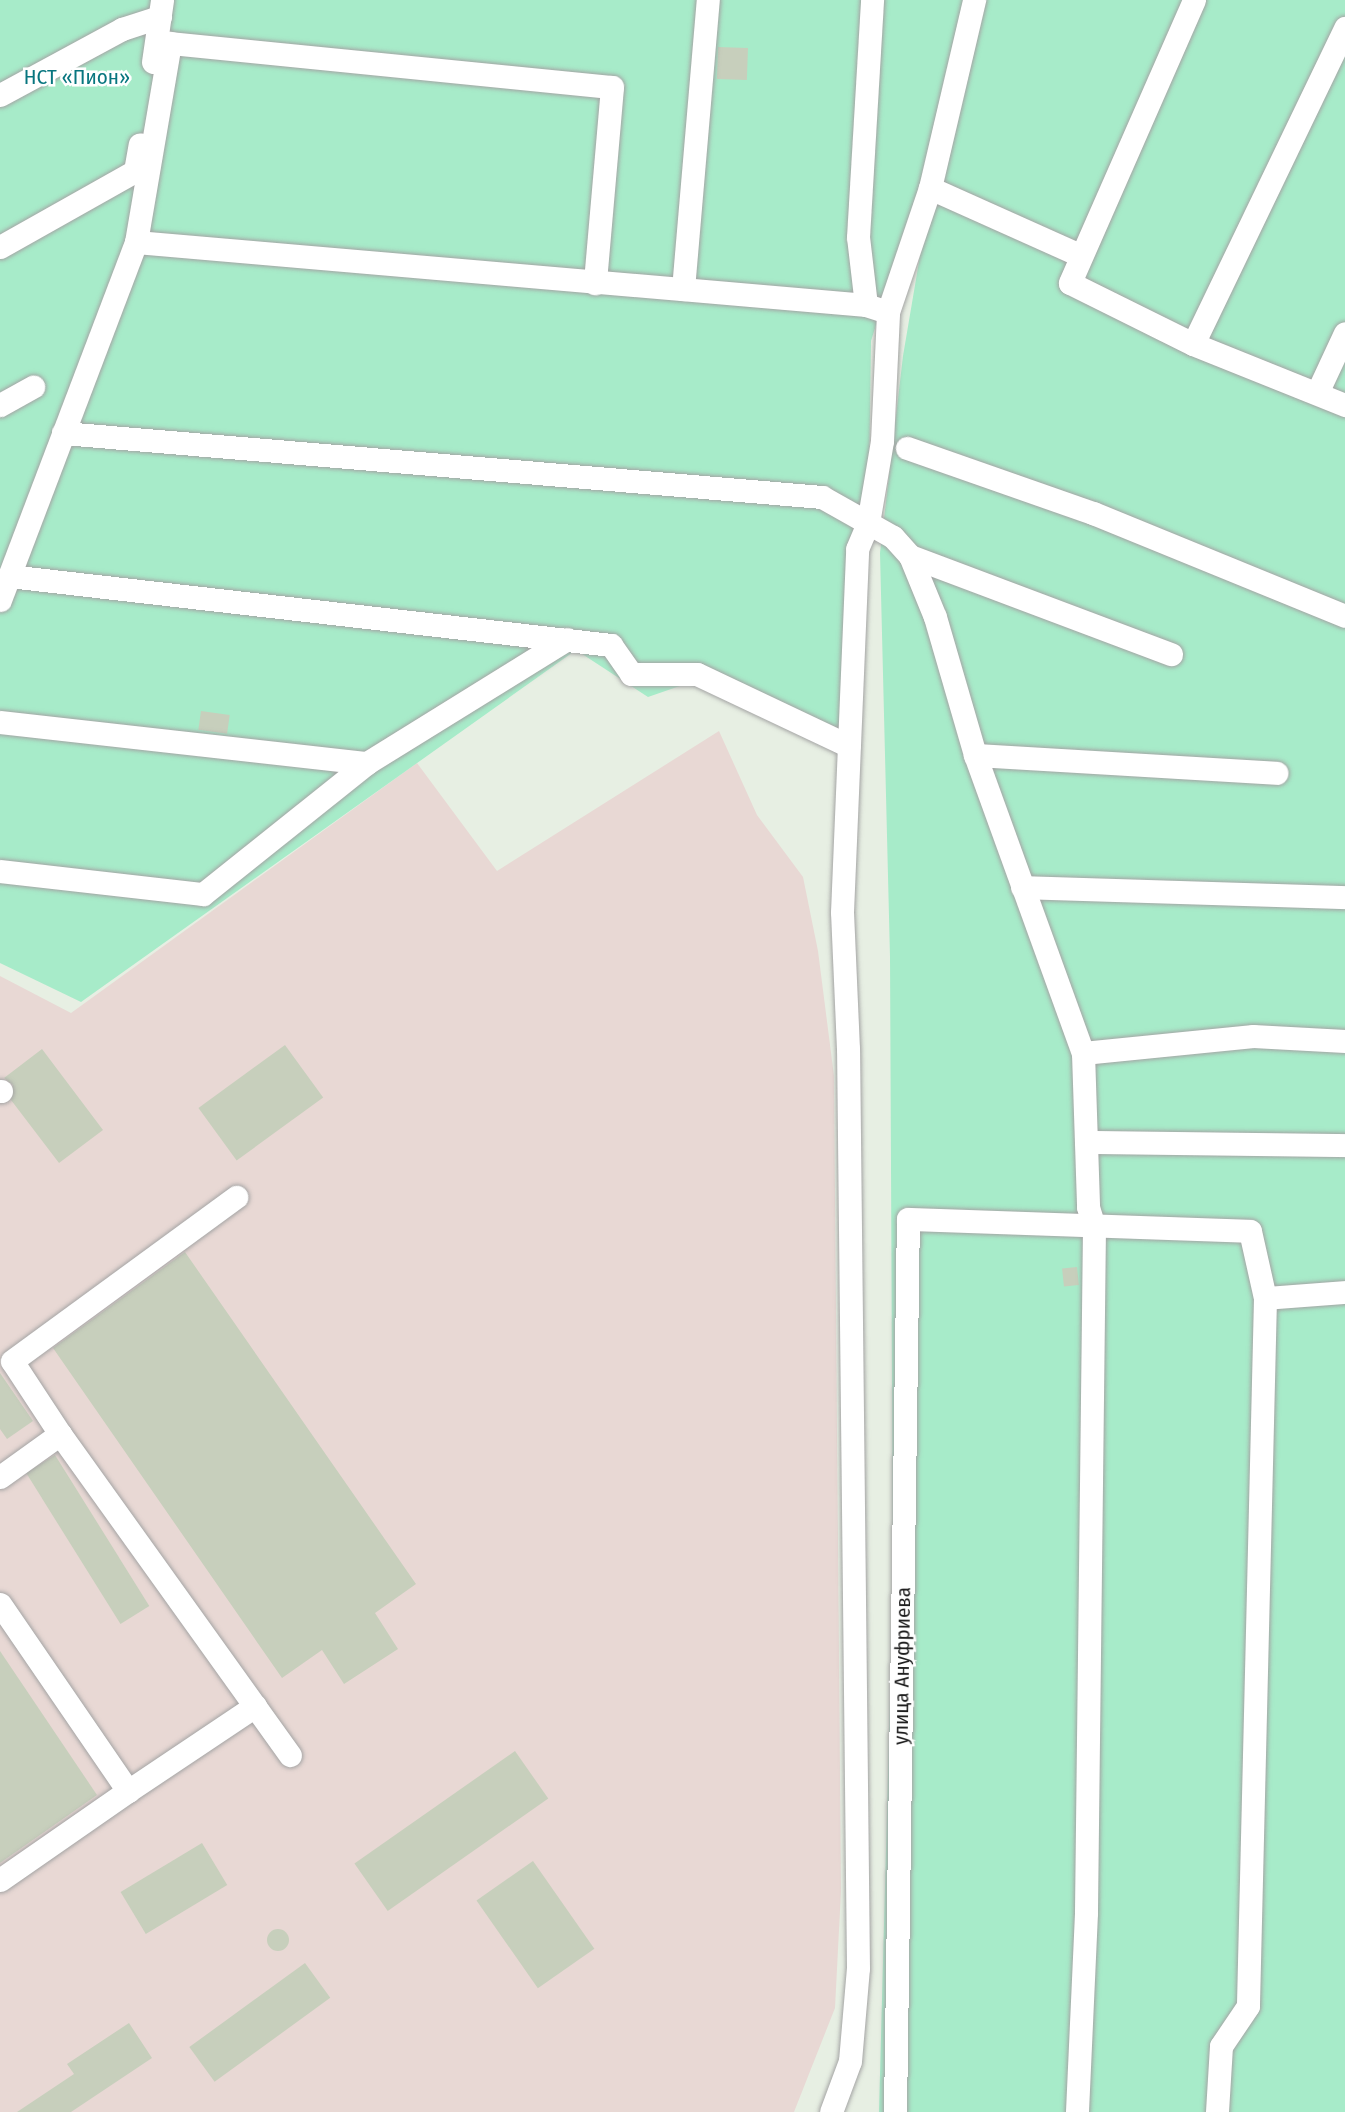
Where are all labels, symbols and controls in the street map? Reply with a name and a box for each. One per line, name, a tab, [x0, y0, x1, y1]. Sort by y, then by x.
park label: НСТ «Пион»	[24, 64, 130, 90]
street label: улица Ануфриева	[888, 1587, 916, 1745]

